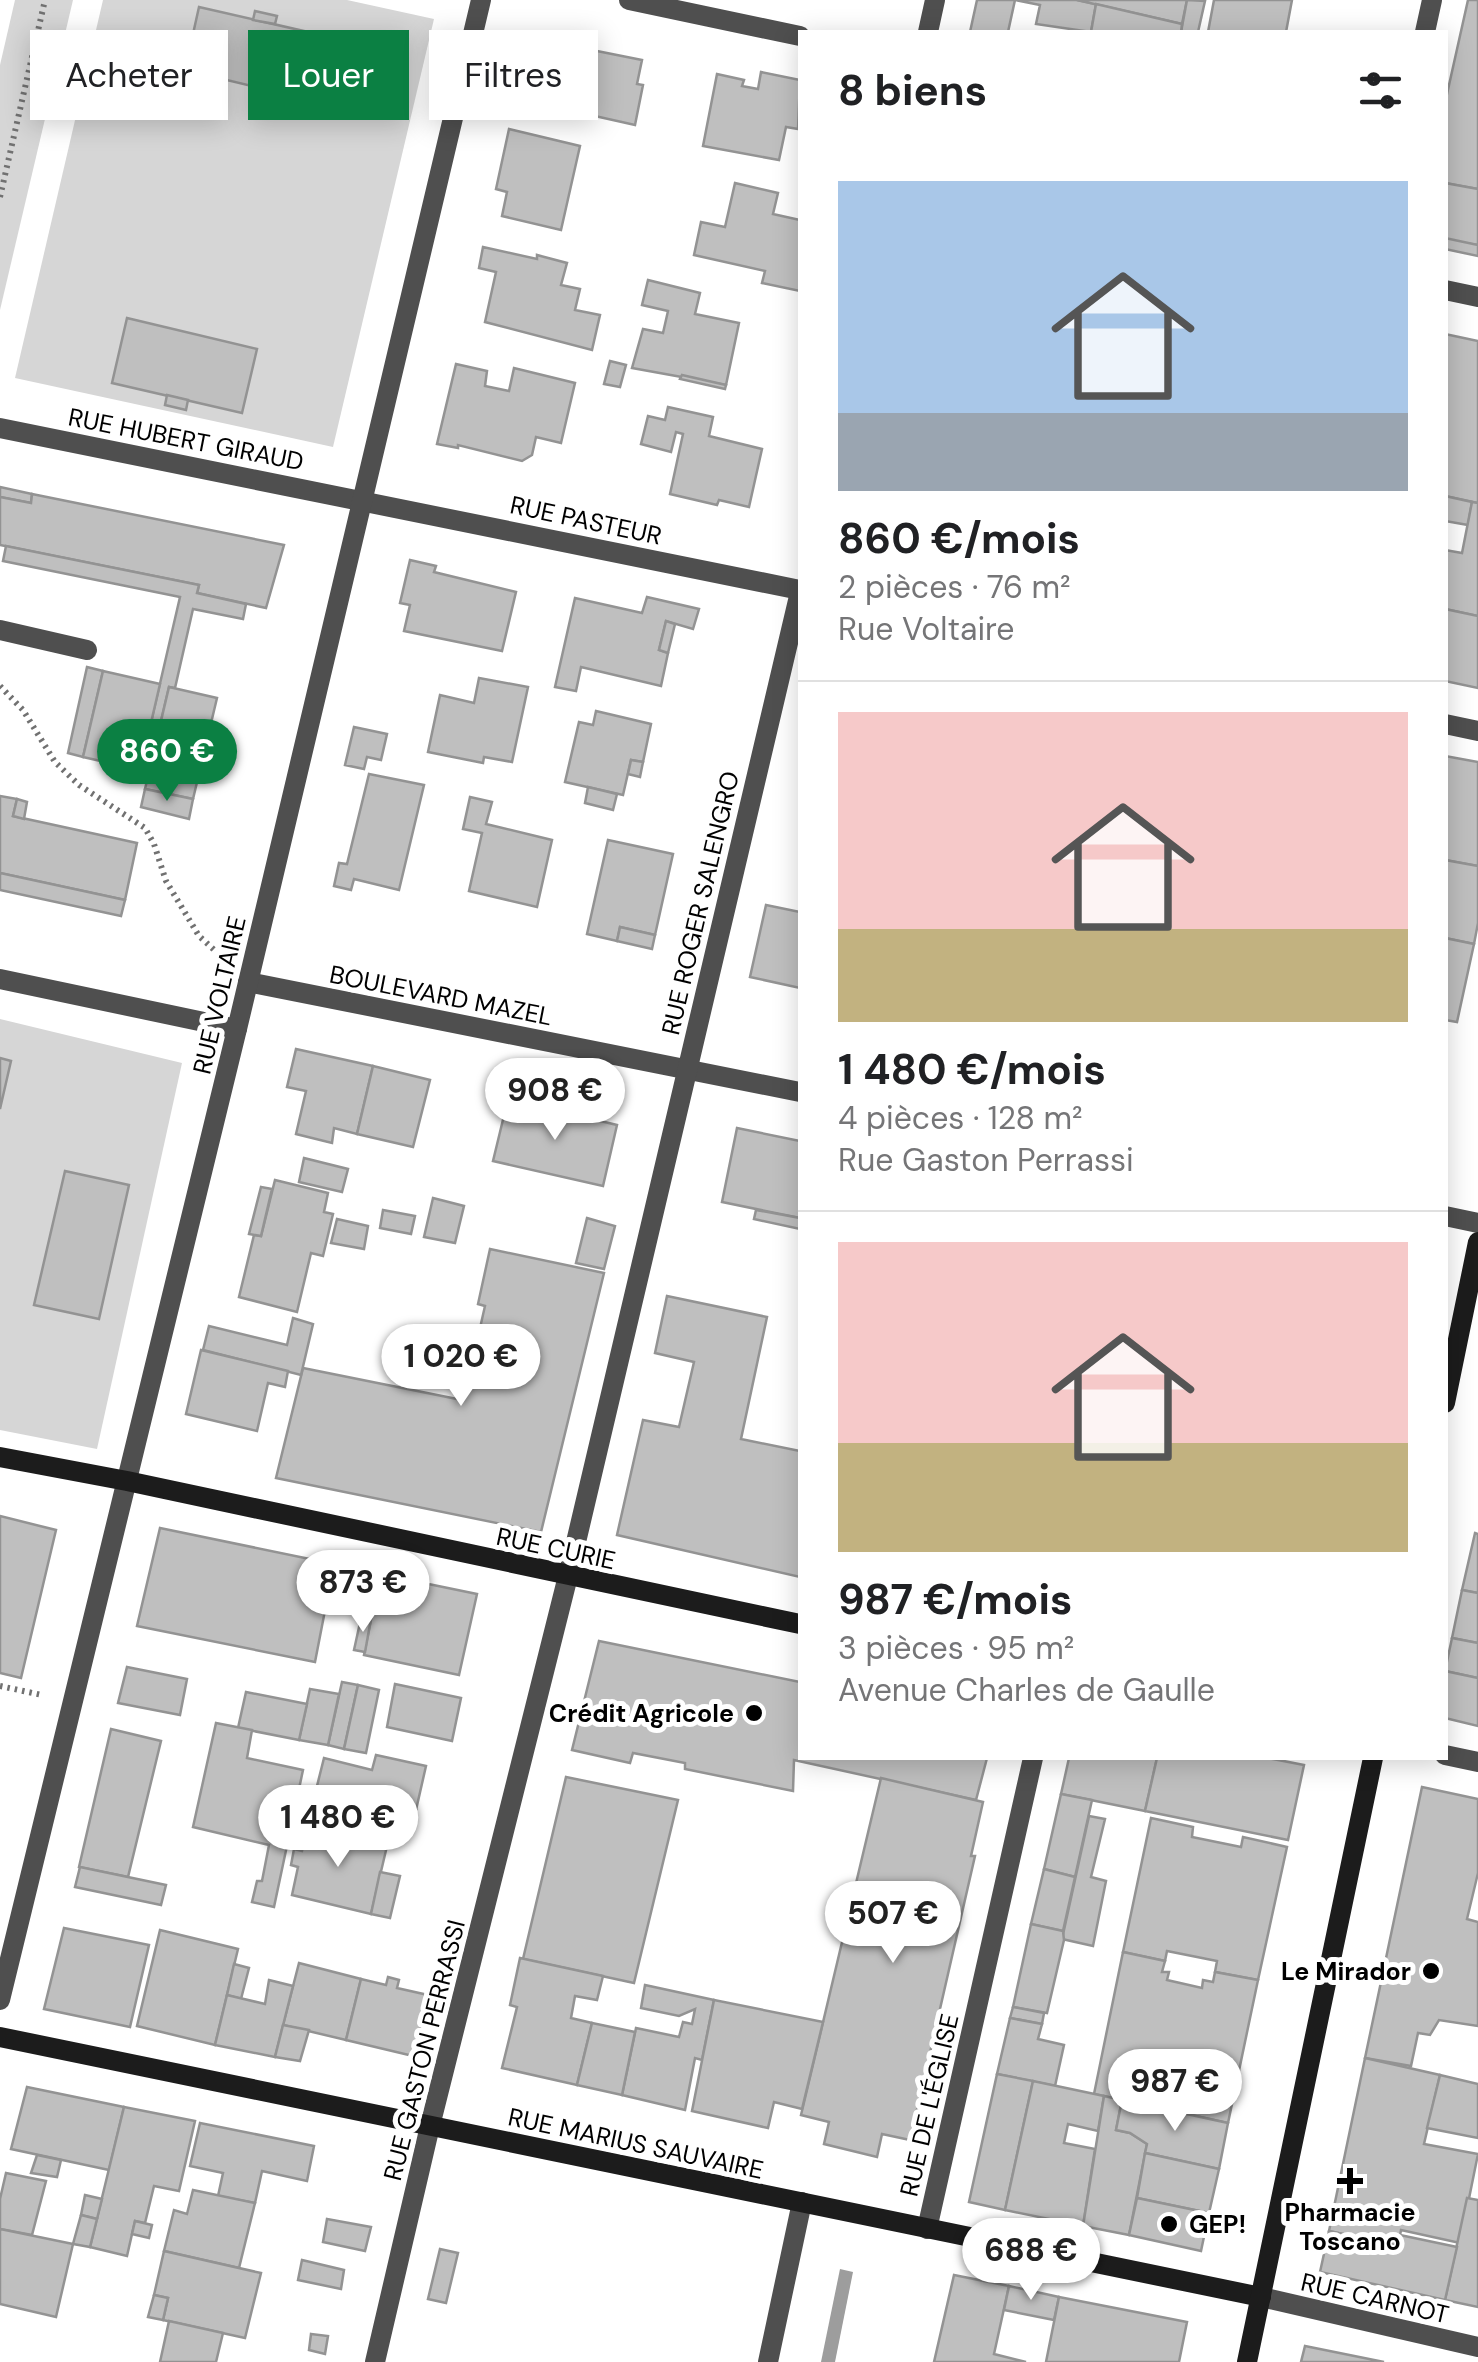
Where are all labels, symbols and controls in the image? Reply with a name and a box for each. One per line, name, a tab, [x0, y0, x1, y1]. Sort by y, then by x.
chip: Acheter	[30, 30, 228, 120]
chip: Louer	[248, 30, 409, 120]
chip: Filtres	[429, 30, 598, 120]
text: 8 biens	[838, 63, 987, 118]
icon: filters	[1353, 63, 1408, 118]
icon: home	[1033, 246, 1213, 426]
street label: RUE HUBERT GIRAUD	[65, 400, 306, 479]
street label: RUE PASTEUR	[507, 488, 665, 553]
text: 860 €/mois	[838, 511, 1080, 566]
text: 2 pièces · 76 m²	[838, 566, 1071, 608]
text: Rue Voltaire	[838, 608, 1015, 650]
pin: 860 €	[97, 719, 237, 804]
text: 860 €	[119, 730, 215, 772]
street label: RUE ROGER SALENGRO	[654, 768, 747, 1038]
icon: home	[1033, 777, 1213, 957]
street label: RUE VOLTAIRE	[185, 913, 254, 1077]
street label: BOULEVARD MAZEL	[327, 958, 555, 1033]
text: 1 480 €/mois	[838, 1042, 1106, 1097]
pin: 908 €	[485, 1058, 625, 1143]
text: 908 €	[507, 1069, 603, 1111]
text: 4 pièces · 128 m²	[838, 1097, 1083, 1139]
text: Rue Gaston Perrassi	[838, 1139, 1134, 1181]
icon: home	[1033, 1307, 1213, 1487]
pin: 1 020 €	[369, 1324, 553, 1409]
text: 1 020 €	[403, 1335, 519, 1377]
street label: RUE CURIE	[493, 1520, 619, 1577]
pin: 873 €	[293, 1550, 433, 1635]
text: 873 €	[319, 1561, 407, 1603]
text: 987 €/mois	[838, 1572, 1072, 1627]
text: 3 pièces · 95 m²	[838, 1627, 1074, 1669]
text: Avenue Charles de Gaulle	[838, 1669, 1215, 1711]
place label: Crédit Agricole	[549, 1697, 734, 1730]
marker: Crédit Agricole	[743, 1702, 765, 1724]
pin: 1 480 €	[246, 1785, 430, 1870]
text: 1 480 €	[280, 1796, 396, 1838]
pin: 507 €	[823, 1881, 963, 1966]
text: 507 €	[847, 1892, 939, 1934]
street label: RUE GASTON PERRASSI	[376, 1916, 473, 2184]
place label: Le Mirador	[1281, 1955, 1411, 1988]
marker: Le Mirador	[1420, 1960, 1442, 1982]
street label: RUE DE L'ÉGLISE	[892, 2011, 967, 2200]
pin: 987 €	[1105, 2049, 1245, 2134]
text: 987 €	[1130, 2060, 1220, 2102]
street label: RUE MARIUS SAUVAIRE	[505, 2100, 767, 2187]
marker: Pharmacie Toscano	[1339, 2170, 1361, 2192]
place label: Pharmacie Toscano	[1285, 2196, 1415, 2258]
place label: GEP!	[1189, 2208, 1246, 2241]
marker: GEP!	[1158, 2213, 1180, 2235]
pin: 688 €	[961, 2218, 1101, 2303]
text: 688 €	[984, 2229, 1078, 2271]
street label: RUE CARNOT	[1298, 2265, 1452, 2332]

